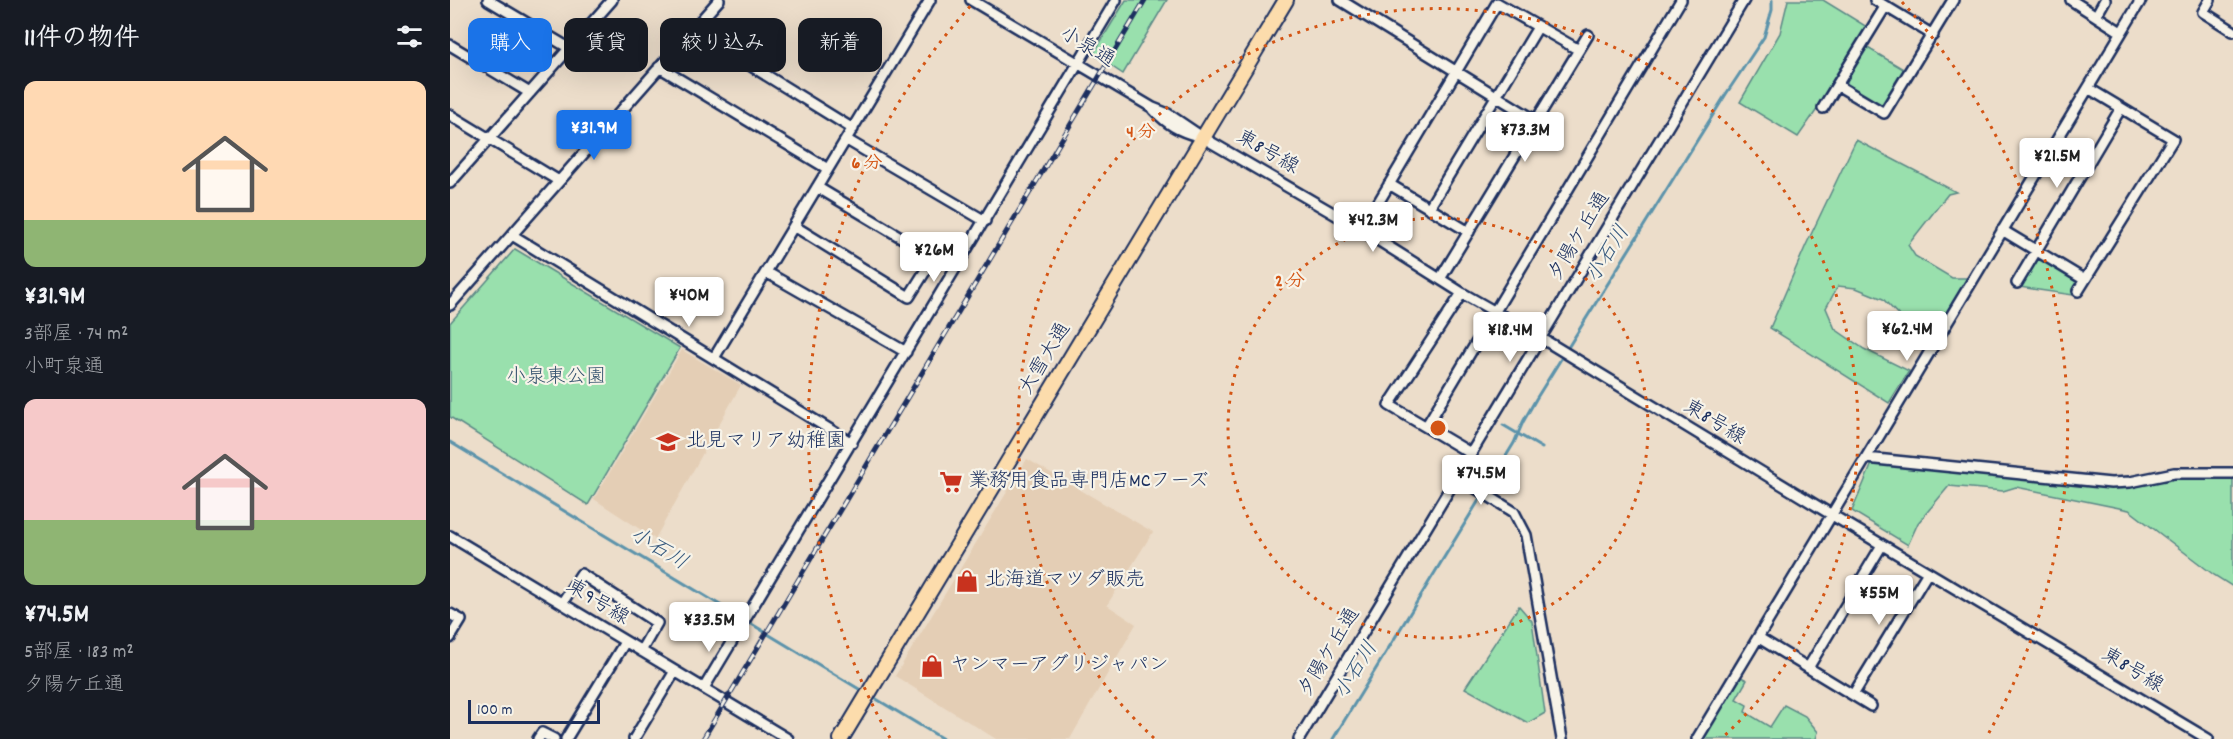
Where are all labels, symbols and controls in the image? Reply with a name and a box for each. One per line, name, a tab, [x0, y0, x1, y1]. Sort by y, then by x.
chip: 購入	[468, 18, 552, 72]
chip: 賃貸	[564, 18, 648, 72]
chip: 絞り込み	[660, 18, 786, 72]
chip: 新着	[798, 18, 882, 72]
icon: filters	[393, 20, 426, 53]
text: 11件の物件	[24, 21, 139, 58]
street label: 小泉通	[1054, 21, 1120, 75]
pin: ¥31.9M	[545, 110, 643, 161]
pin: ¥73.3M	[1476, 112, 1574, 163]
text: ¥31.9M	[570, 115, 618, 143]
text: ¥73.3M	[1500, 117, 1550, 145]
icon: home	[171, 120, 279, 228]
text: 4 分	[1126, 121, 1156, 146]
street label: 東8号線	[1231, 124, 1303, 182]
pin: ¥21.5M	[2008, 138, 2106, 189]
text: ¥21.5M	[2033, 143, 2081, 171]
text: 6 分	[852, 152, 882, 177]
street label: 夕陽ケ丘通	[1542, 187, 1618, 287]
pin: ¥42.3M	[1324, 202, 1422, 253]
text: ¥42.3M	[1348, 207, 1398, 235]
water label: 小石川	[1580, 220, 1638, 290]
pin: ¥26M	[898, 232, 970, 283]
text: ¥26M	[914, 237, 954, 265]
text: 2 分	[1275, 270, 1305, 295]
pin: ¥40M	[653, 277, 725, 328]
text: ¥31.9M	[24, 279, 85, 316]
text: ¥40M	[669, 282, 709, 310]
pin: ¥62.4M	[1858, 311, 1956, 362]
pin: ¥18.4M	[1461, 312, 1559, 363]
text: ¥62.4M	[1881, 316, 1933, 344]
text: ¥18.4M	[1487, 317, 1533, 345]
street label: 大雪大通	[1013, 318, 1079, 400]
text: 3部屋 · 74 m²	[24, 321, 128, 349]
text: 小町泉通	[24, 354, 104, 382]
park label: 小泉東公園	[506, 364, 606, 392]
street label: 東8号線	[1678, 393, 1750, 453]
centre of rings	[1428, 418, 1448, 438]
place label: 北見マリア幼稚園	[686, 428, 846, 456]
school or university icon: 北見マリア幼稚園	[655, 429, 681, 455]
icon: home	[171, 438, 279, 546]
pin: ¥74.5M	[1432, 455, 1530, 506]
text: ¥74.5M	[1456, 460, 1506, 488]
place label: 業務用食品専門店MCフーズ	[969, 468, 1209, 496]
supermarket icon: 業務用食品専門店MCフーズ	[938, 469, 964, 495]
water label: 小石川	[623, 521, 693, 579]
place label: 北海道マツダ販売	[985, 567, 1145, 595]
shop icon: 北海道マツダ販売	[954, 568, 980, 594]
street label: 東9号線	[560, 573, 634, 633]
pin: ¥55M	[1843, 575, 1915, 626]
text: ¥55M	[1859, 580, 1899, 608]
text: ¥74.5M	[24, 597, 89, 634]
pin: ¥33.5M	[660, 602, 758, 653]
street label: 夕陽ケ丘通	[1292, 603, 1368, 703]
text: ¥33.5M	[683, 607, 735, 635]
water label: 小石川	[1328, 636, 1386, 706]
text: 5部屋 · 183 m²	[24, 639, 134, 667]
street label: 東8号線	[2096, 641, 2168, 701]
place label: ヤンマーアグリジャパン	[950, 652, 1169, 680]
shop icon: ヤンマーアグリジャパン	[919, 653, 945, 679]
text: 夕陽ケ丘通	[24, 672, 124, 700]
scale bar	[468, 697, 600, 724]
text: 100 m	[477, 699, 513, 722]

